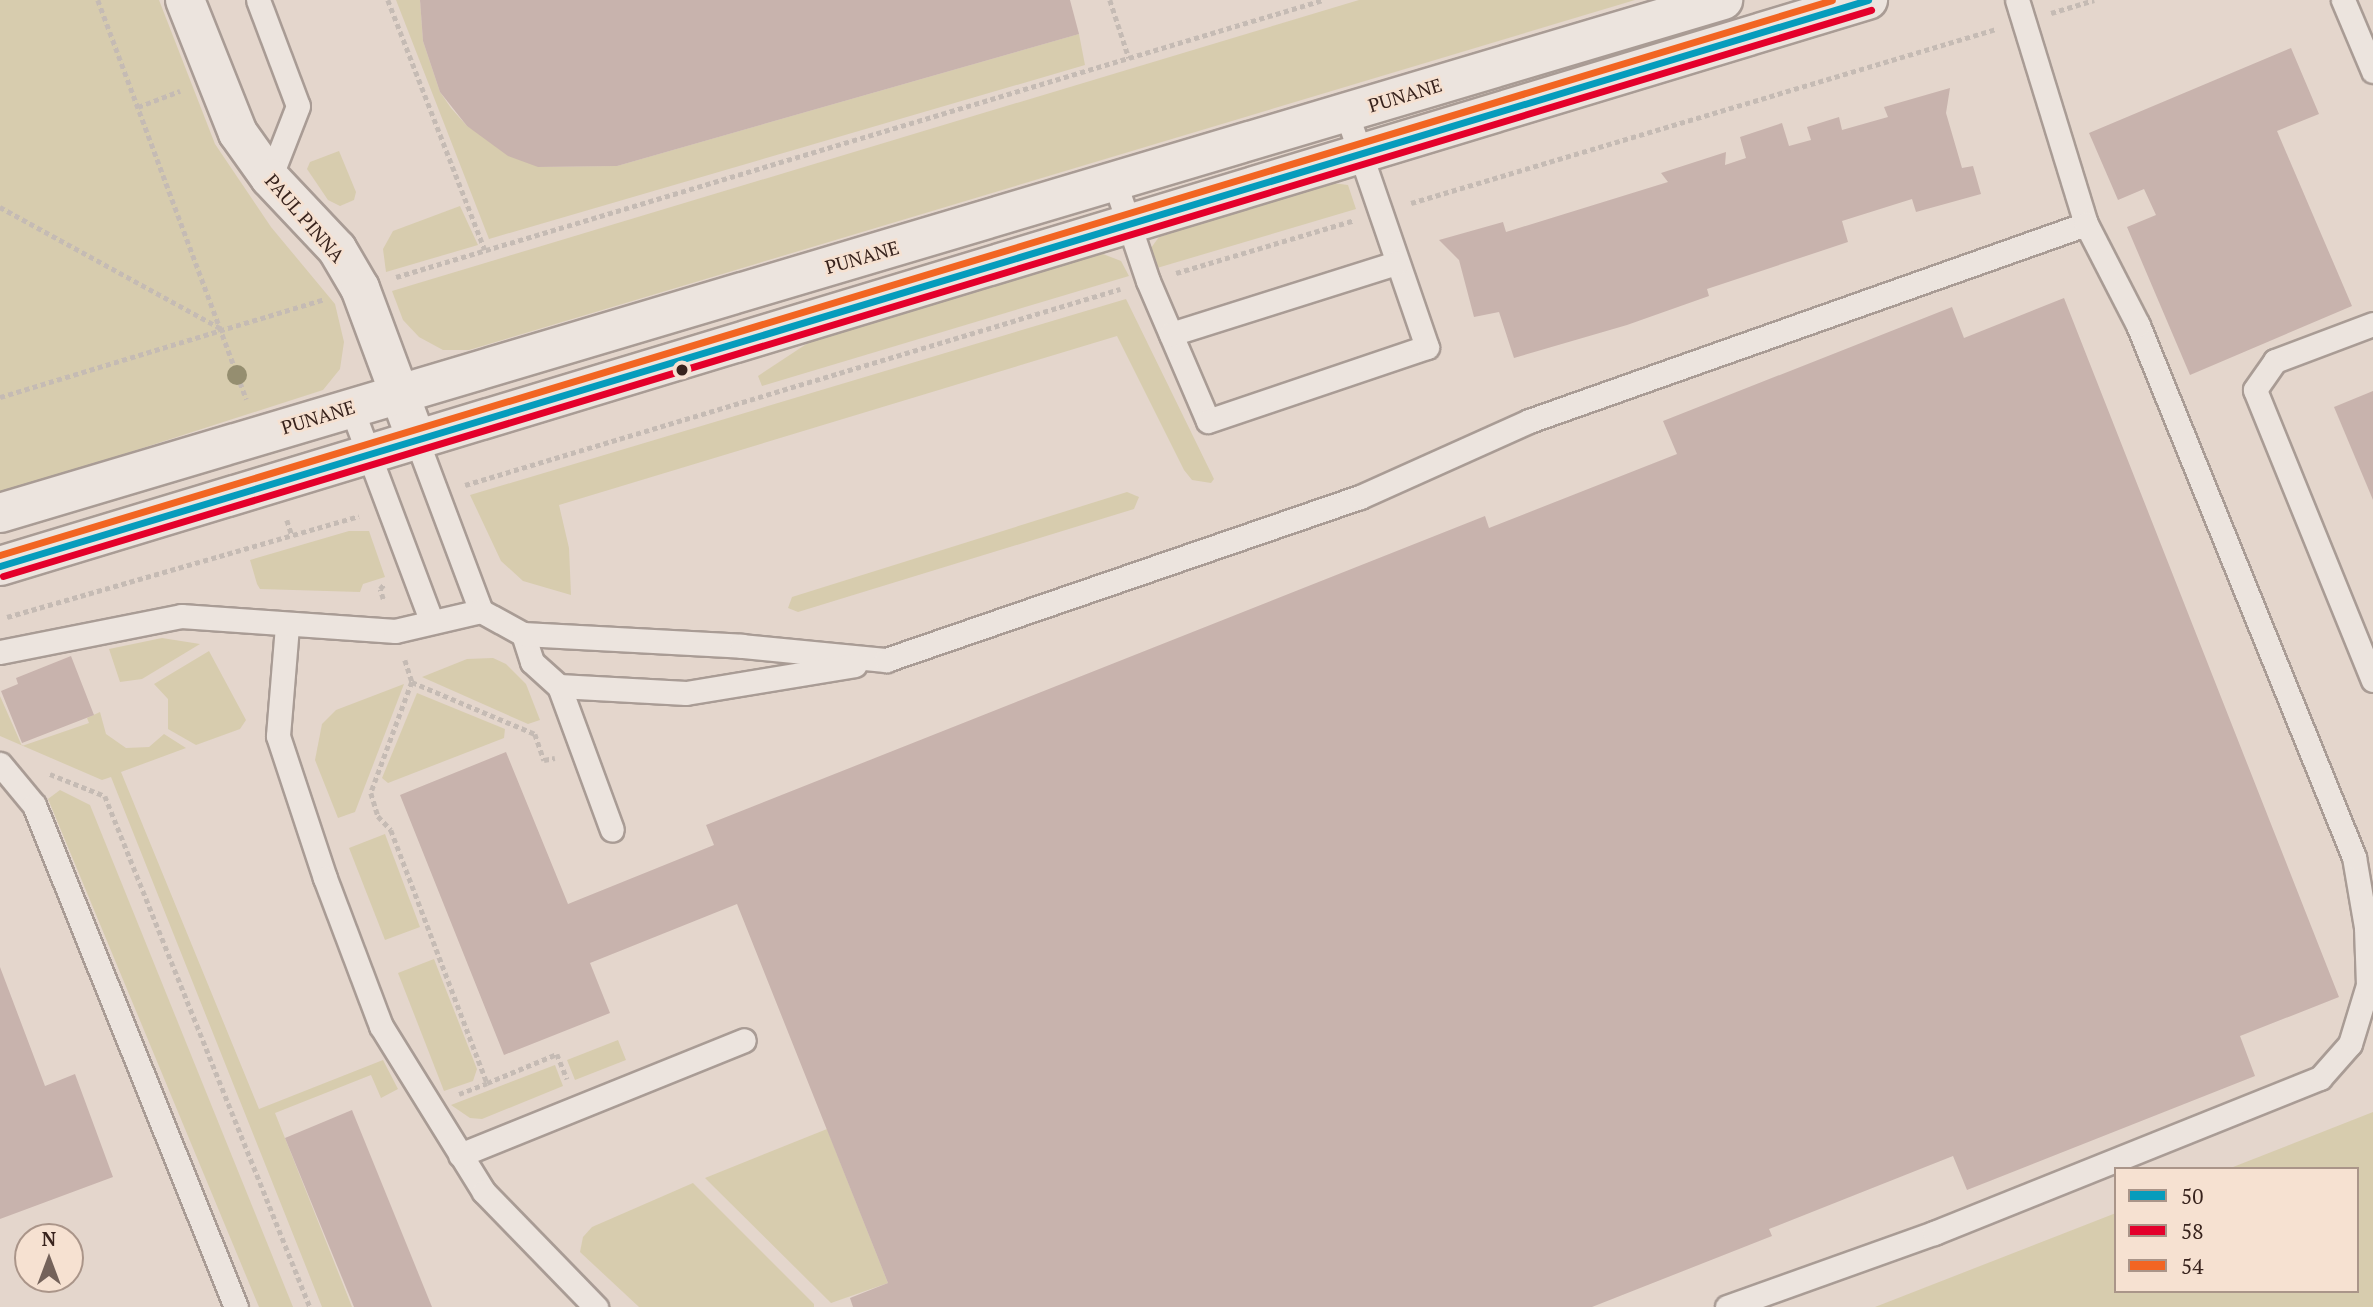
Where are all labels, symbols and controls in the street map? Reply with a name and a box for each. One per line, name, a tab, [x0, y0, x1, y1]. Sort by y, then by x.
street label: PUNANE	[1365, 73, 1445, 117]
street label: PAUL PINNA	[260, 169, 350, 267]
street label: PUNANE	[822, 236, 902, 278]
unlabelled marker	[675, 363, 689, 377]
street label: PUNANE	[278, 395, 358, 439]
legend	[2114, 1167, 2359, 1293]
text: 50	[2181, 1182, 2203, 1210]
text: 58	[2181, 1217, 2203, 1245]
north arrow	[14, 1223, 84, 1293]
text: N	[42, 1226, 56, 1251]
text: 54	[2181, 1252, 2203, 1280]

